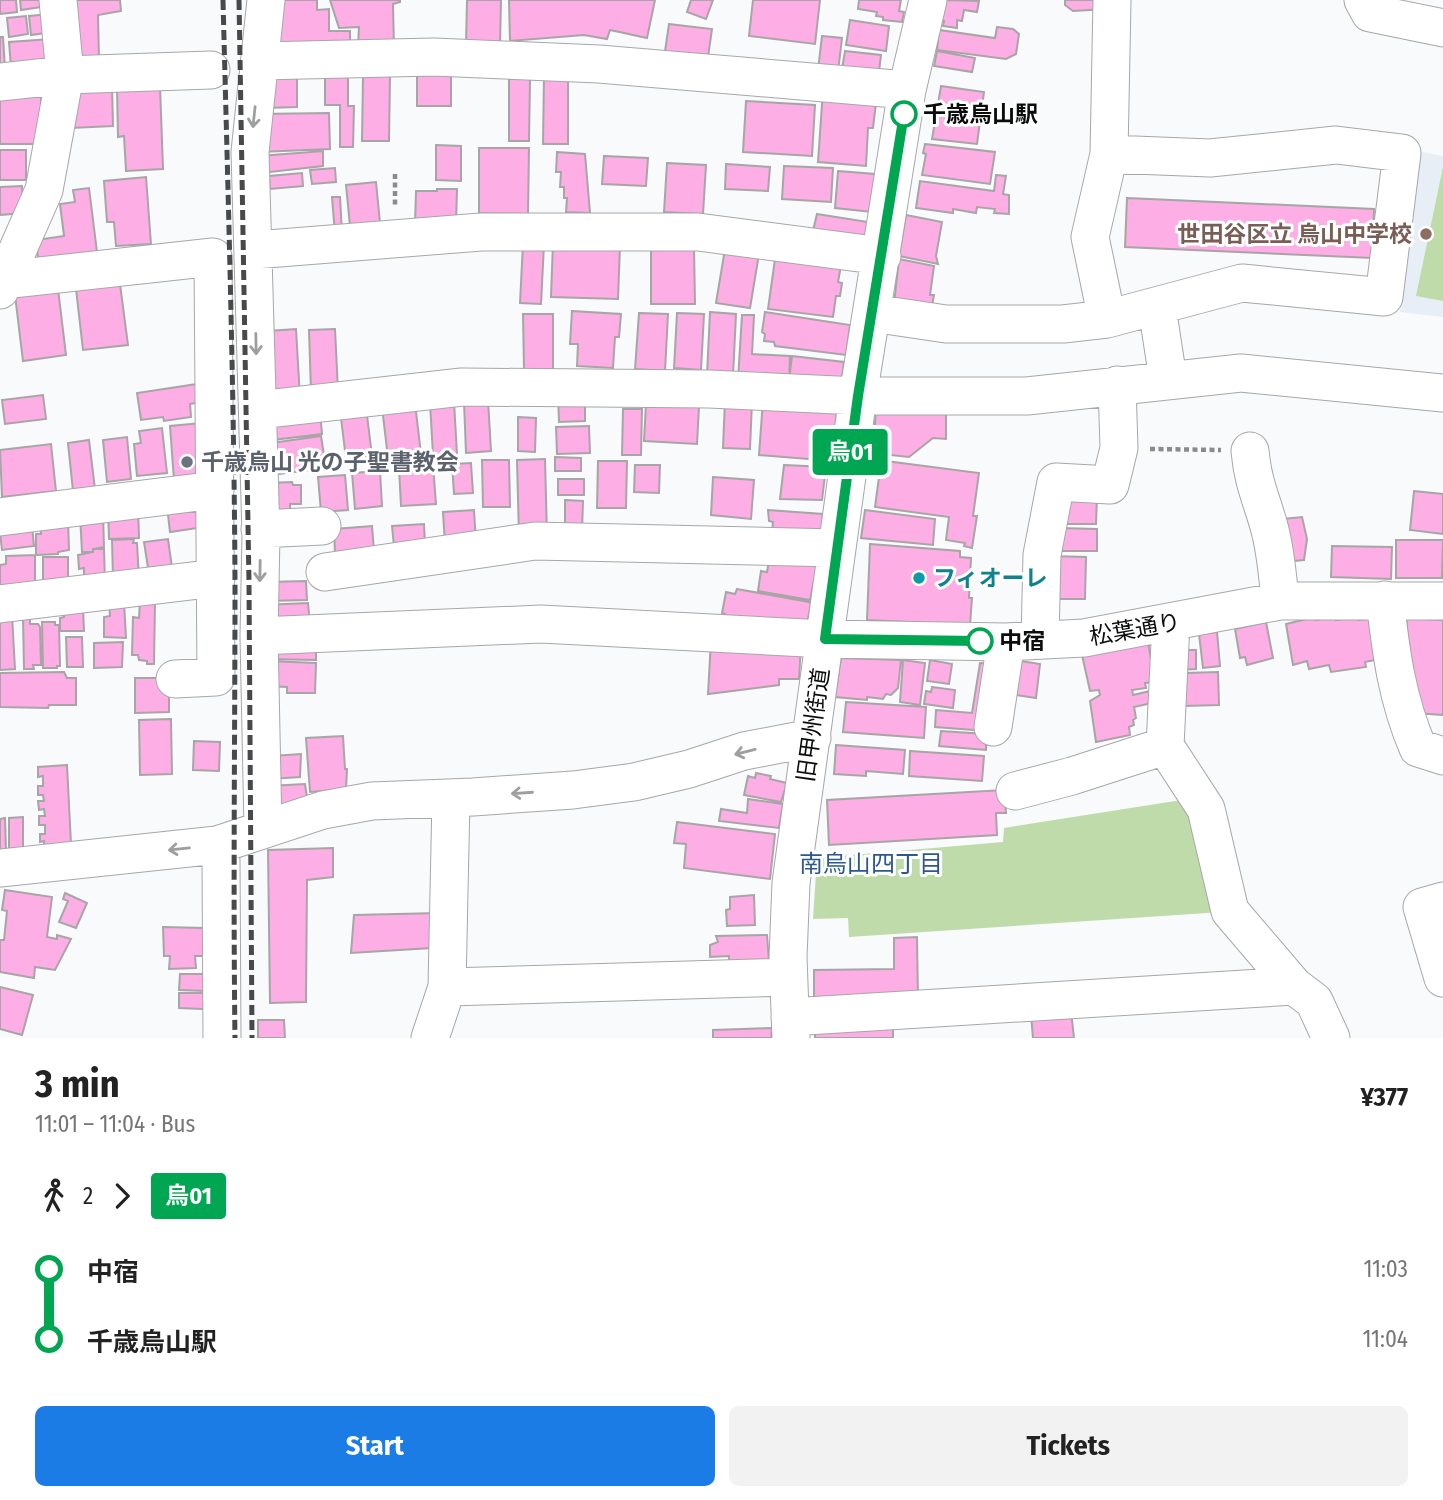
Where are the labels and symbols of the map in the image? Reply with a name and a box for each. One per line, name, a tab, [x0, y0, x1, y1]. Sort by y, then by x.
place label: 千歳烏山駅	[923, 100, 1038, 128]
marker: 千歳烏山駅	[891, 101, 917, 127]
one-way arrow	[247, 105, 260, 127]
place label: 世田谷区立 烏山中学校	[1177, 220, 1412, 248]
marker: 世田谷区立 烏山中学校	[1418, 226, 1434, 242]
one-way arrow	[250, 332, 263, 355]
line badge: 烏01	[810, 429, 890, 475]
place label: 千歳烏山 光の子聖書教会	[201, 448, 459, 476]
marker: 千歳烏山 光の子聖書教会	[179, 454, 195, 470]
one-way arrow	[253, 560, 267, 583]
place label: フィオーレ	[933, 564, 1048, 592]
marker: フィオーレ	[911, 570, 927, 586]
street label: 松葉通り	[1087, 607, 1183, 651]
place label: 中宿	[999, 627, 1045, 655]
marker: 中宿	[967, 628, 993, 654]
street label: 旧甲州街道	[791, 666, 835, 784]
one-way arrow	[734, 746, 757, 759]
one-way arrow	[511, 787, 534, 800]
one-way arrow	[168, 842, 191, 855]
district label: 南烏山四丁目	[799, 850, 943, 878]

